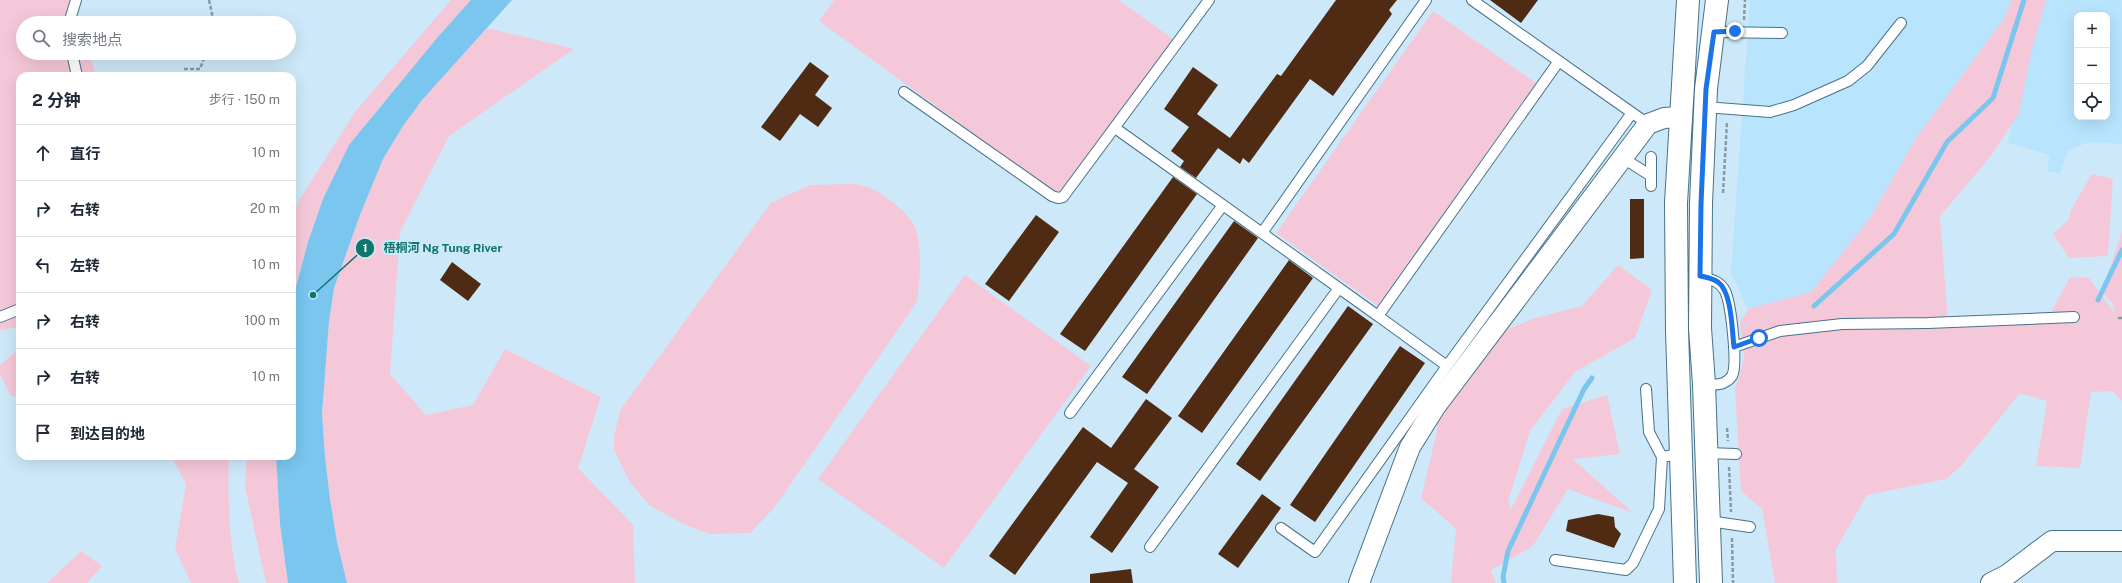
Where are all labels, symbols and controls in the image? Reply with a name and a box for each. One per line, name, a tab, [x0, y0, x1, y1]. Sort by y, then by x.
map controls	[2074, 12, 2110, 120]
button: +	[2074, 12, 2110, 48]
search box	[16, 16, 296, 60]
route end	[1726, 22, 1744, 40]
icon: search	[30, 27, 52, 49]
text: 搜索地点	[62, 31, 122, 48]
button: −	[2074, 48, 2110, 84]
button: locate	[2074, 84, 2110, 120]
text: 2 分钟	[32, 90, 81, 110]
text: 步行 · 150 m	[209, 92, 280, 107]
icon: ahead	[32, 142, 54, 164]
text: 直行	[70, 145, 100, 162]
text: 10 m	[252, 145, 280, 160]
icon: right	[32, 198, 54, 220]
text: 右转	[70, 201, 100, 218]
text: 20 m	[250, 201, 280, 216]
callout: 梧桐河 Ng Tung River	[355, 236, 510, 260]
text: 1	[362, 241, 368, 255]
text: 梧桐河 Ng Tung River	[384, 241, 503, 255]
icon: left	[32, 254, 54, 276]
text: 左转	[70, 257, 100, 274]
text: 10 m	[252, 257, 280, 272]
icon: right	[32, 310, 54, 332]
text: 右转	[70, 313, 100, 330]
text: 100 m	[244, 313, 280, 328]
route start	[1750, 329, 1768, 347]
icon: right	[32, 366, 54, 388]
text: 右转	[70, 369, 100, 386]
text: 10 m	[252, 369, 280, 384]
icon: arrive	[32, 422, 54, 444]
text: 到达目的地	[70, 425, 145, 442]

